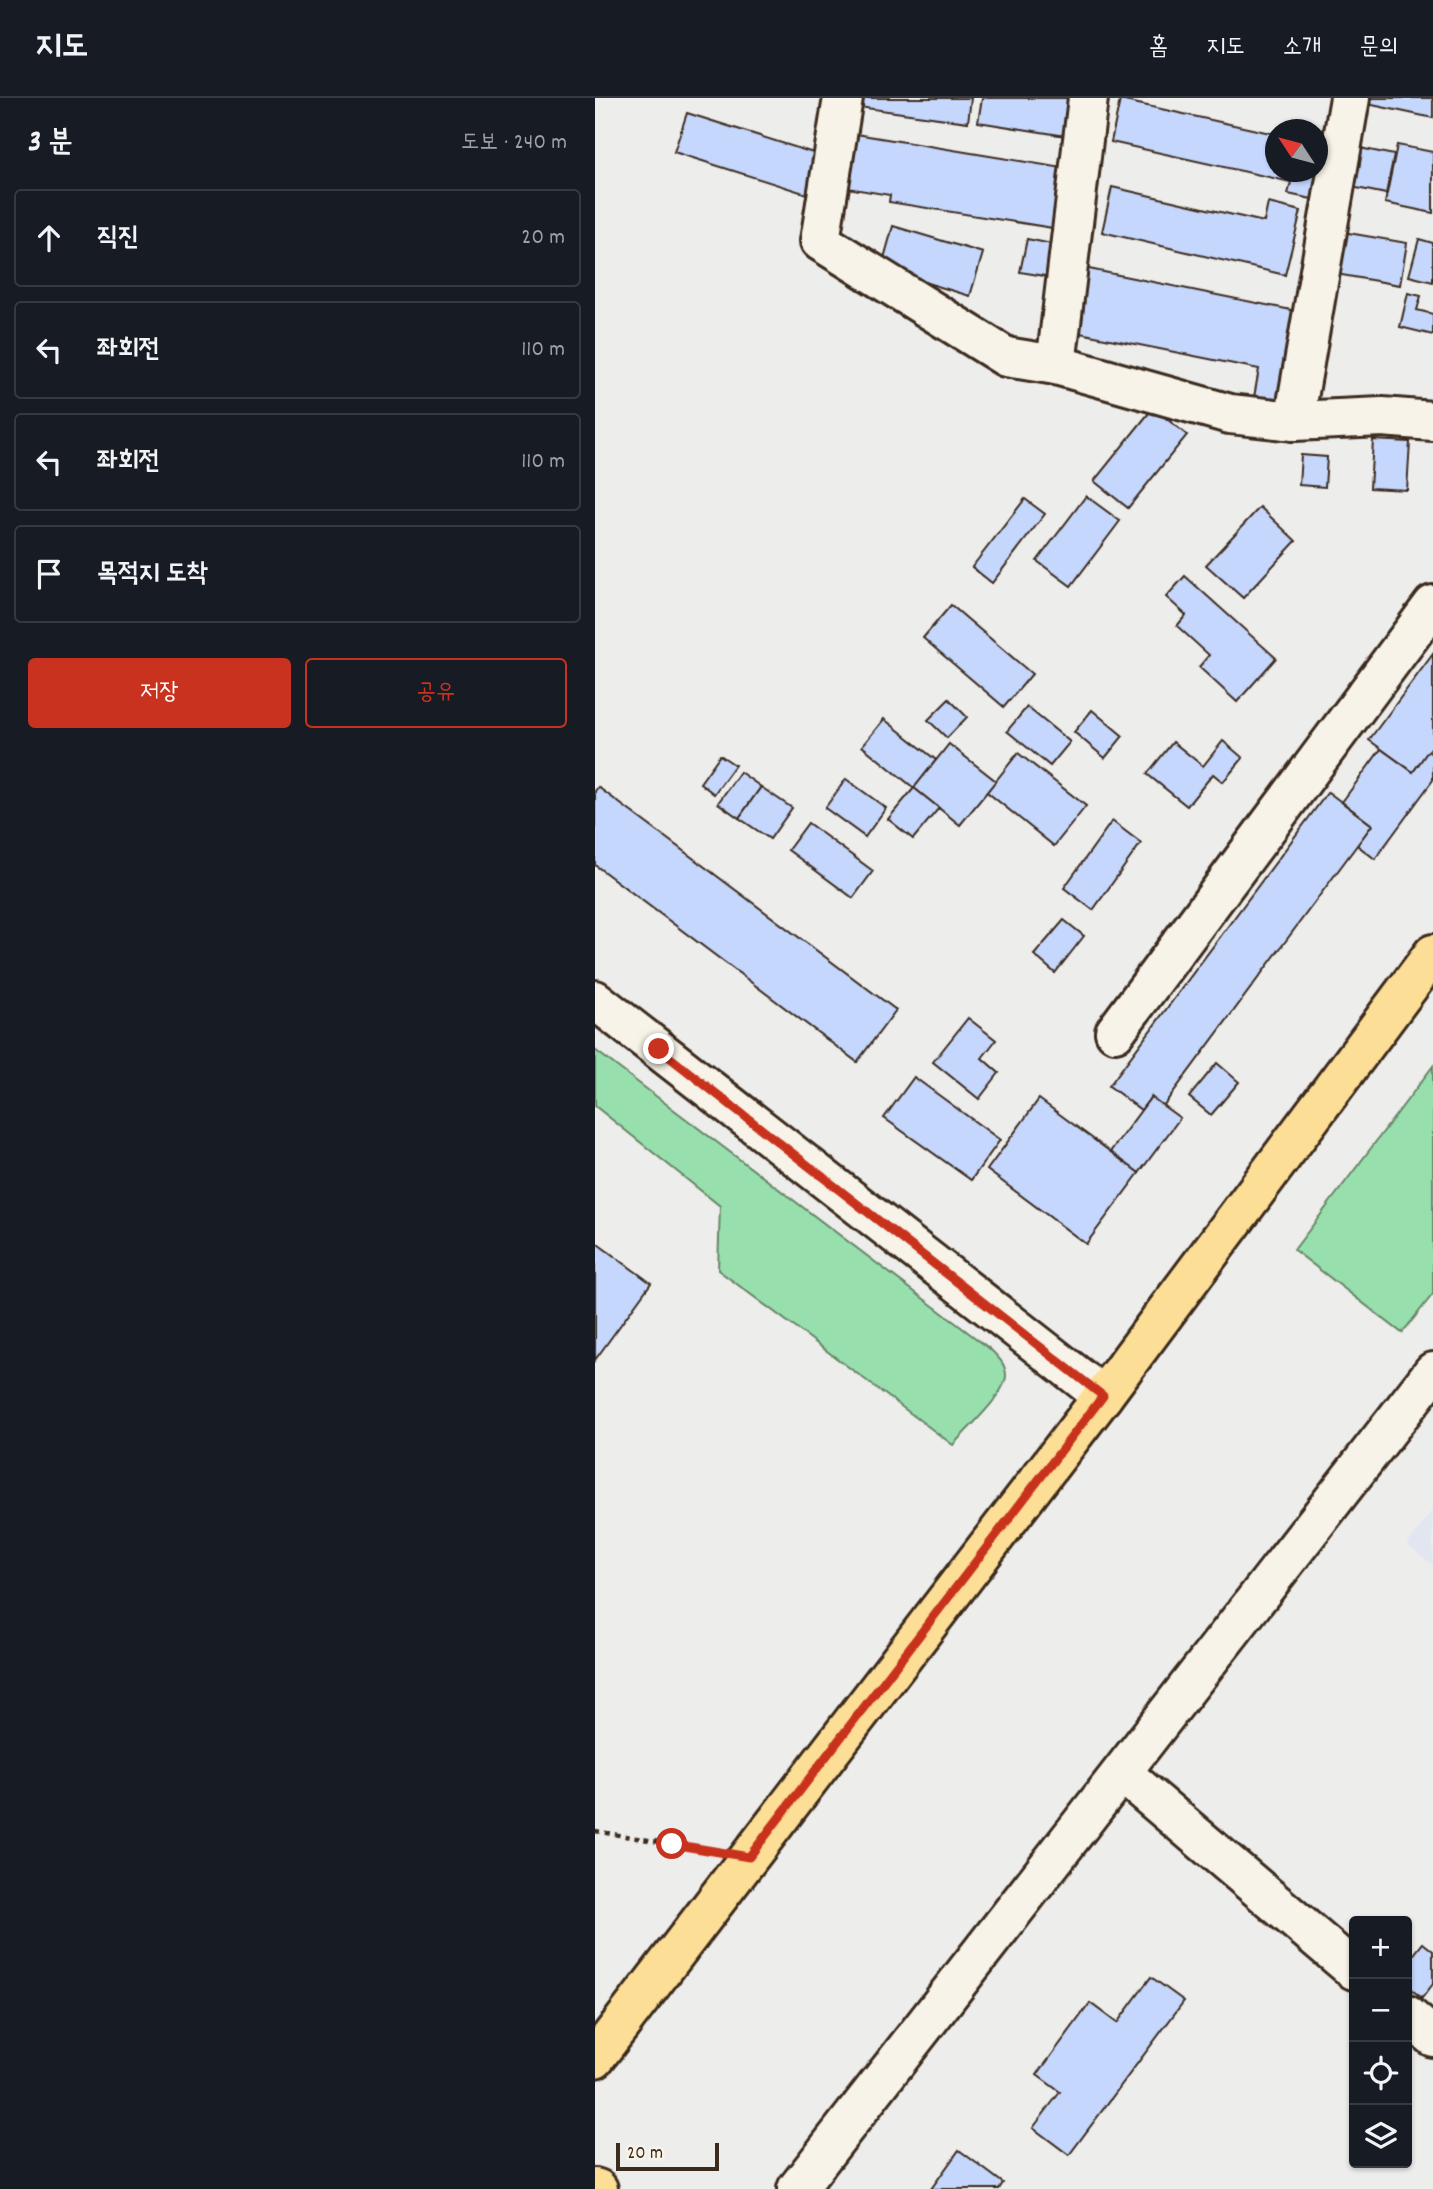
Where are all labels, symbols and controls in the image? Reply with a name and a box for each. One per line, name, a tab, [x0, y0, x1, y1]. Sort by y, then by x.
text: 지도	[35, 25, 88, 72]
text: 홈	[1149, 31, 1168, 65]
text: 지도	[1206, 31, 1245, 65]
text: 소개	[1283, 31, 1321, 65]
text: 문의	[1359, 31, 1398, 65]
north arrow	[1265, 119, 1328, 182]
text: 3 분	[28, 123, 72, 166]
text: 도보 · 240 m	[461, 127, 567, 160]
icon: ahead	[30, 219, 68, 257]
text: 직진	[97, 220, 139, 257]
text: 20 m	[521, 222, 565, 255]
icon: left	[30, 331, 68, 369]
text: 좌회전	[97, 332, 160, 369]
text: 110 m	[521, 334, 565, 367]
icon: left	[30, 443, 68, 481]
text: 좌회전	[97, 444, 160, 481]
text: 110 m	[521, 446, 565, 479]
icon: arrive	[30, 555, 68, 593]
text: 목적지 도착	[97, 556, 208, 593]
button: 저장	[28, 658, 291, 728]
button: 공유	[305, 658, 567, 728]
route end	[643, 1033, 674, 1064]
route start	[656, 1828, 687, 1859]
map controls	[1349, 1916, 1412, 2168]
button: +	[1349, 1916, 1412, 1979]
button: −	[1349, 1979, 1412, 2042]
button: locate	[1349, 2042, 1412, 2105]
button: layers	[1349, 2105, 1412, 2168]
scale bar	[616, 2140, 719, 2172]
text: 20 m	[627, 2141, 663, 2168]

